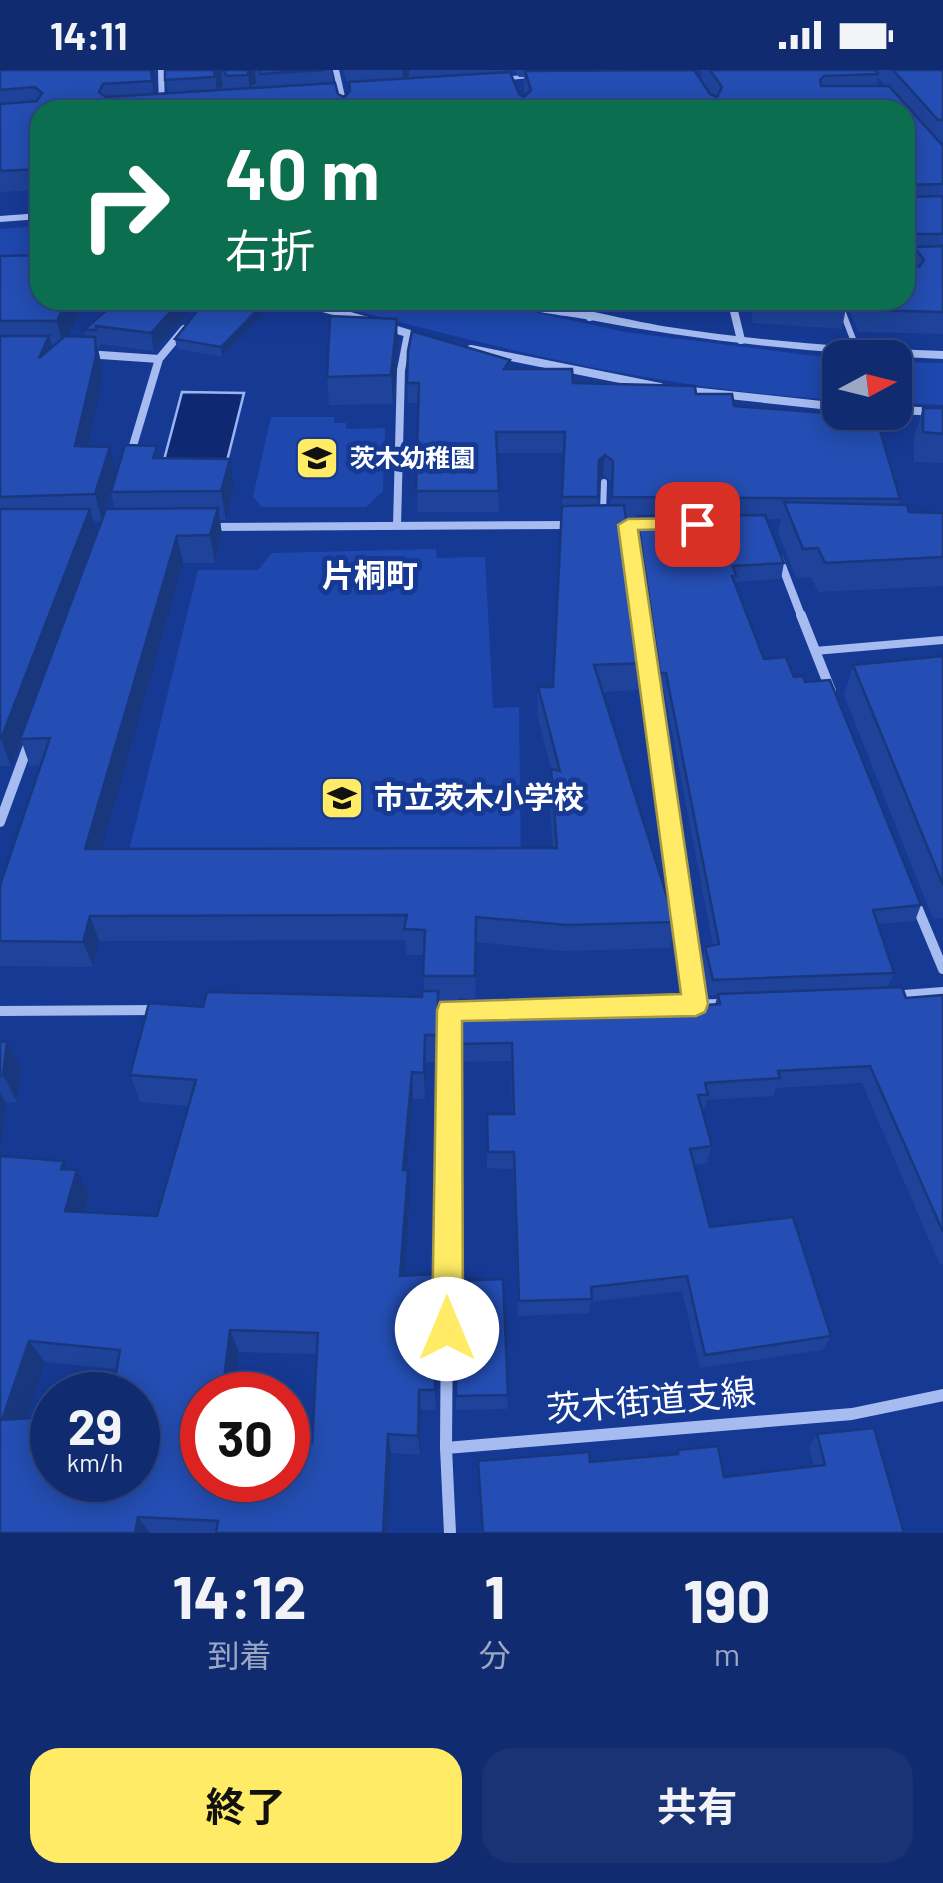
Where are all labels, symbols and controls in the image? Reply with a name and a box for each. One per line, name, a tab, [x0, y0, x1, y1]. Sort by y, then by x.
text: 14:11	[50, 12, 127, 58]
text: 40 m	[225, 130, 380, 214]
icon: right	[60, 140, 190, 270]
text: 右折	[225, 222, 315, 276]
north arrow	[822, 340, 912, 430]
map controls	[822, 340, 912, 430]
school or university icon: 茨木幼稚園	[294, 435, 340, 481]
place label: 茨木幼稚園	[350, 442, 475, 472]
pin	[655, 482, 740, 567]
icon: arrive	[670, 497, 725, 552]
district label: 片桐町	[322, 555, 418, 593]
school or university icon: 市立茨木小学校	[319, 775, 365, 821]
place label: 市立茨木小学校	[374, 778, 584, 814]
position arrow	[395, 1277, 499, 1381]
street label: 茨木街道支線	[544, 1369, 757, 1429]
speed limit sign: 30	[180, 1372, 310, 1502]
text: 29	[68, 1395, 122, 1455]
text: km/h	[67, 1447, 123, 1477]
text: 14:12	[172, 1559, 307, 1631]
text: 1	[484, 1559, 506, 1631]
text: 190	[683, 1563, 771, 1635]
text: m	[714, 1634, 740, 1672]
text: 到着	[207, 1635, 271, 1673]
text: 分	[479, 1635, 511, 1673]
button: 終了	[30, 1748, 462, 1863]
button: 共有	[482, 1748, 913, 1863]

